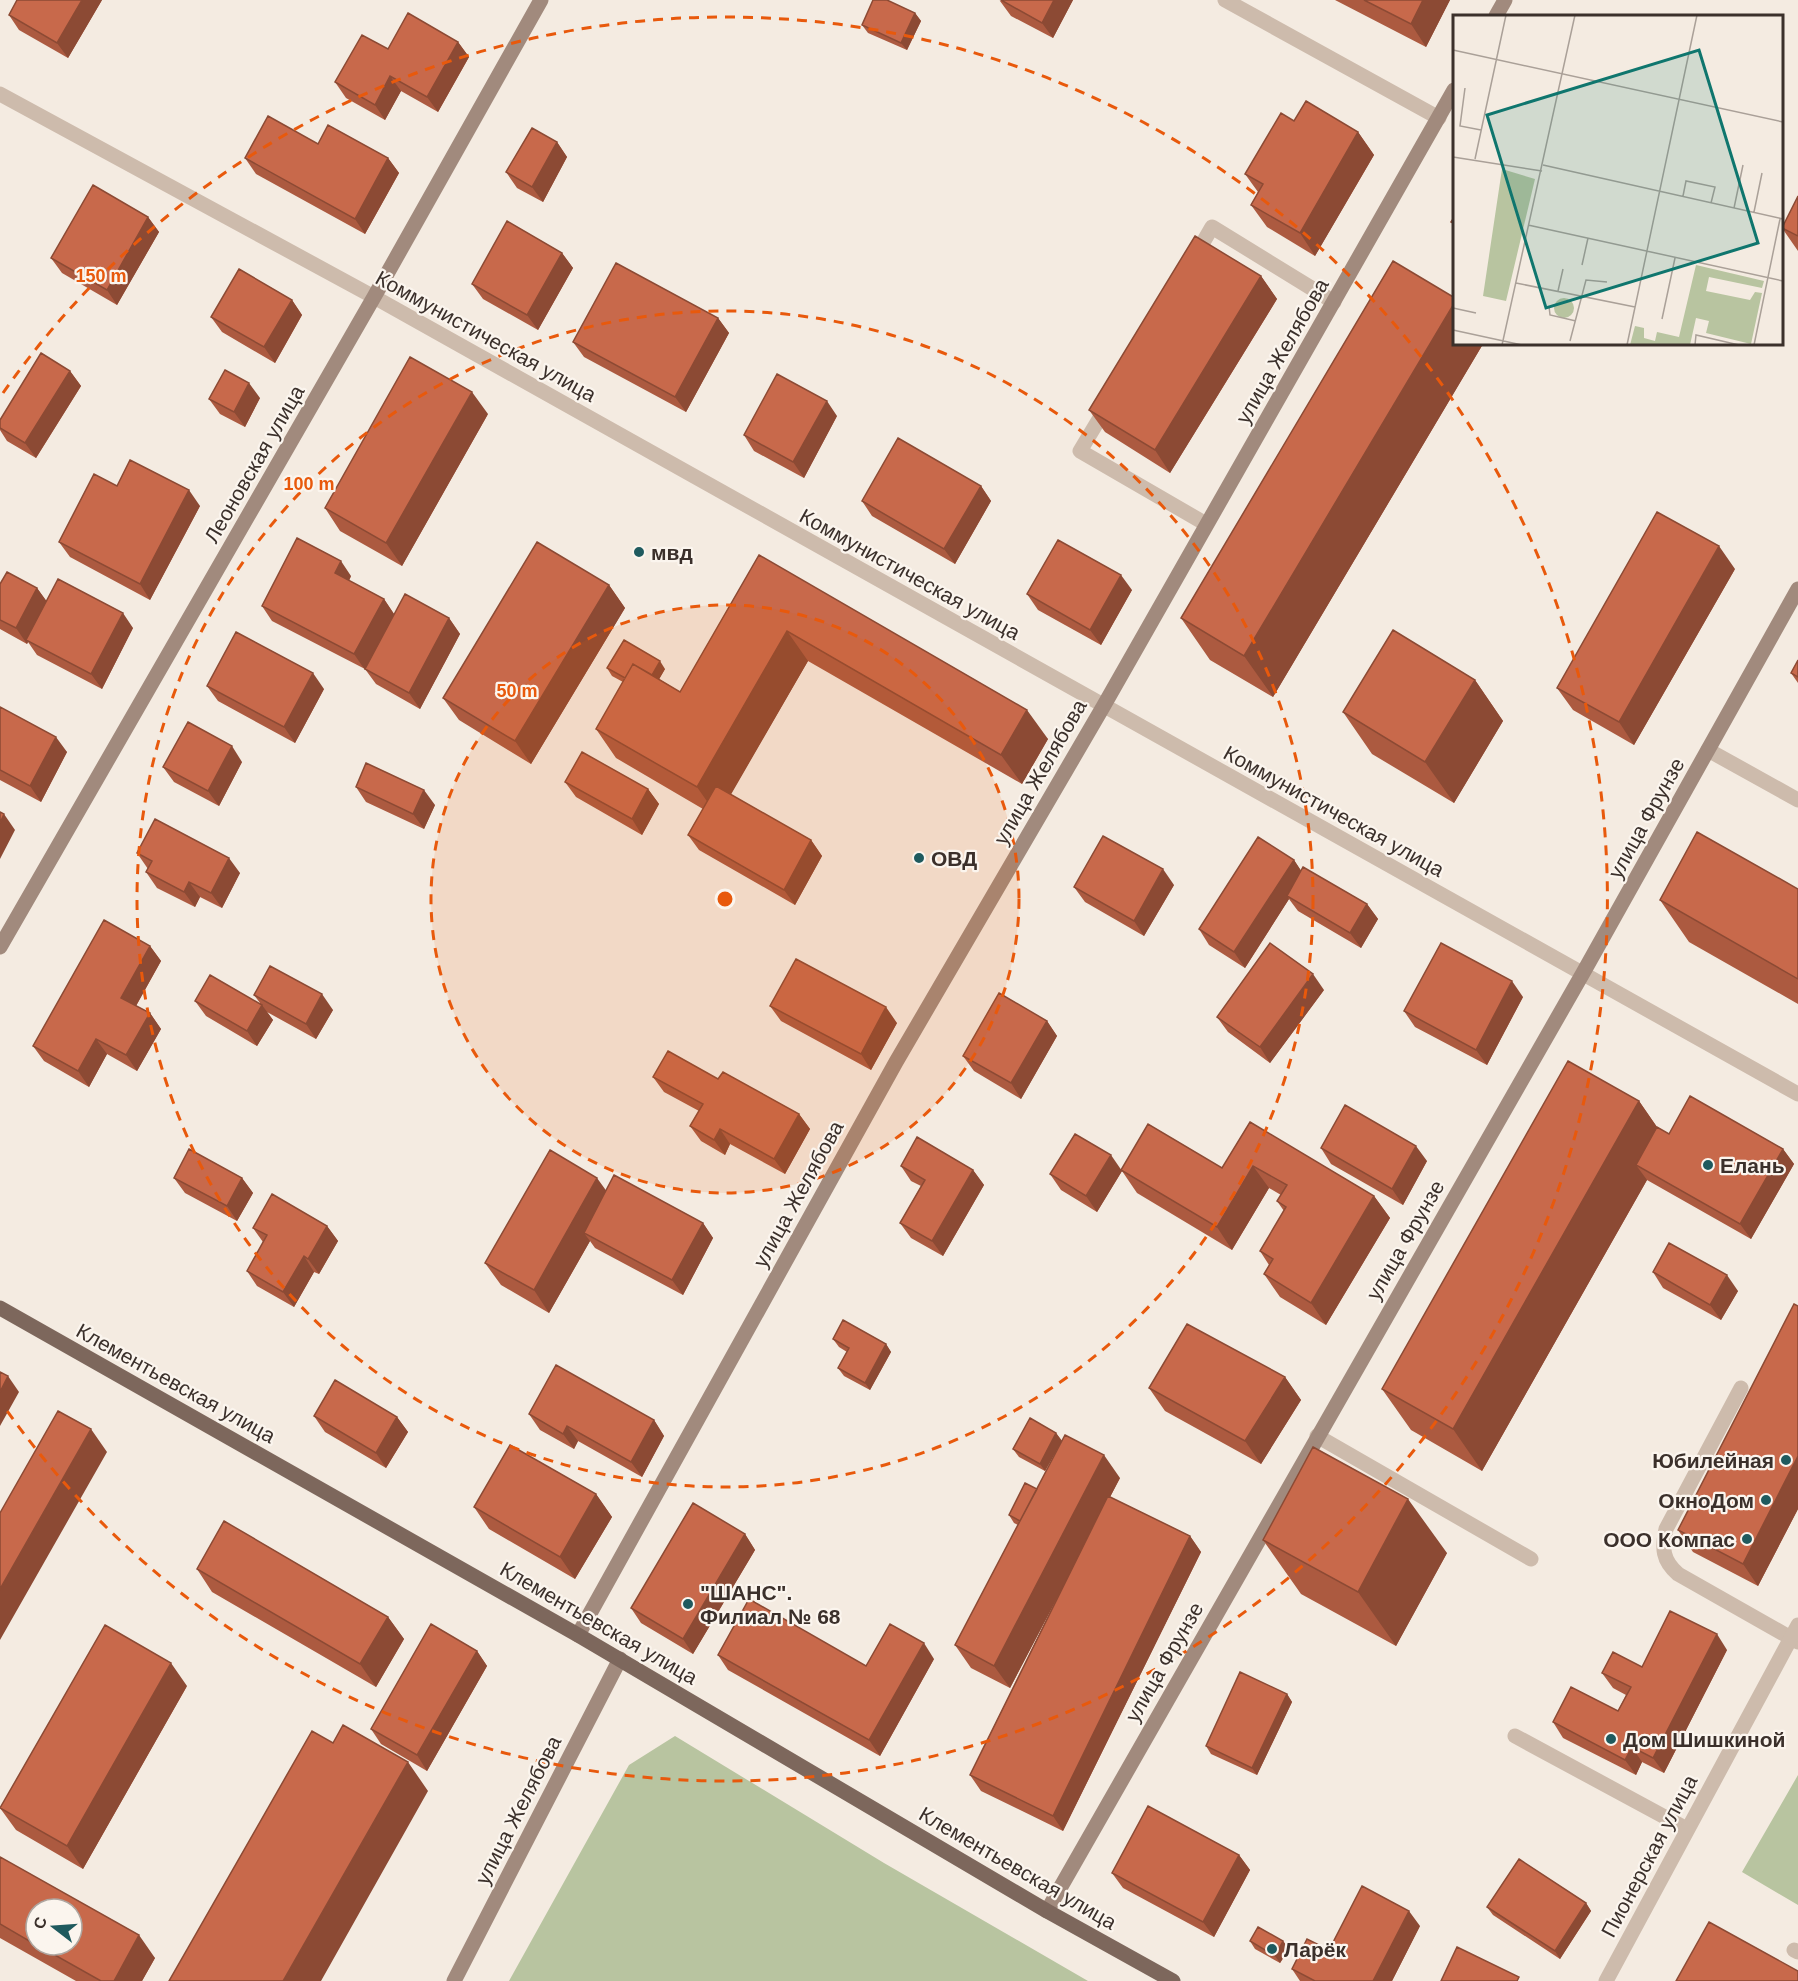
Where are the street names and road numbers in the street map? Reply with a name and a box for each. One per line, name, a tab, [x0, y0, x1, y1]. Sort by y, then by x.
street label: Коммунистическая улица	[372, 266, 600, 406]
street label: улица Желябова	[1231, 274, 1333, 428]
street label: Леоновская улица	[200, 381, 309, 547]
street label: Коммунистическая улица	[796, 504, 1024, 644]
street label: улица Желябова	[989, 695, 1091, 849]
street label: Коммунистическая улица	[1220, 741, 1448, 881]
street label: улица Фрунзе	[1603, 754, 1689, 882]
street label: улица Желябова	[748, 1117, 848, 1271]
street label: улица Фрунзе	[1362, 1176, 1448, 1304]
street label: Клементьевская улица	[73, 1319, 280, 1447]
street label: Клементьевская улица	[496, 1557, 702, 1689]
street label: улица Фрунзе	[1121, 1598, 1207, 1726]
street label: улица Желябова	[471, 1732, 566, 1888]
street label: Пионерская улица	[1597, 1771, 1702, 1941]
street label: Клементьевская улица	[915, 1802, 1121, 1934]

